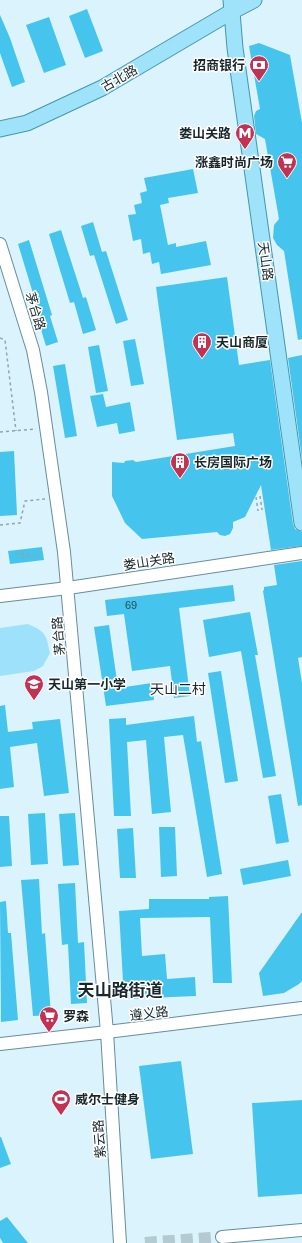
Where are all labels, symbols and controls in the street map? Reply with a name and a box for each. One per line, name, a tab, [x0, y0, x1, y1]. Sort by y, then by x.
bank icon: 招商银行	[248, 54, 270, 82]
place label: 招商银行	[193, 58, 245, 73]
street label: 古北路	[99, 62, 140, 95]
metro station icon: 娄山关路	[234, 122, 256, 150]
place label: 娄山关路	[179, 126, 231, 141]
supermarket icon: 涨鑫时尚广场	[276, 151, 298, 179]
place label: 涨鑫时尚广场	[195, 155, 273, 170]
street label: 天山路	[255, 241, 276, 281]
street label: 茅台路	[23, 290, 48, 332]
building icon: 天山商厦	[191, 331, 213, 359]
place label: 天山商厦	[216, 335, 268, 350]
building icon: 长房国际广场	[169, 451, 191, 479]
place label: 长房国际广场	[194, 455, 272, 470]
street label: 娄山关路	[122, 550, 176, 573]
house number: 69	[125, 599, 137, 611]
street label: 茅台路	[49, 616, 68, 656]
school or university icon: 天山第一小学	[23, 673, 45, 701]
place label: 天山第一小学	[48, 677, 126, 692]
district label: 天山二村	[150, 681, 206, 697]
district label: 天山路街道	[78, 981, 163, 1000]
street label: 遵义路	[129, 1004, 169, 1023]
supermarket icon: 罗森	[38, 1005, 60, 1033]
place label: 罗森	[63, 1009, 89, 1024]
sports icon: 威尔士健身	[50, 1088, 72, 1116]
place label: 威尔士健身	[75, 1092, 140, 1107]
street label: 紫云路	[91, 1119, 108, 1159]

